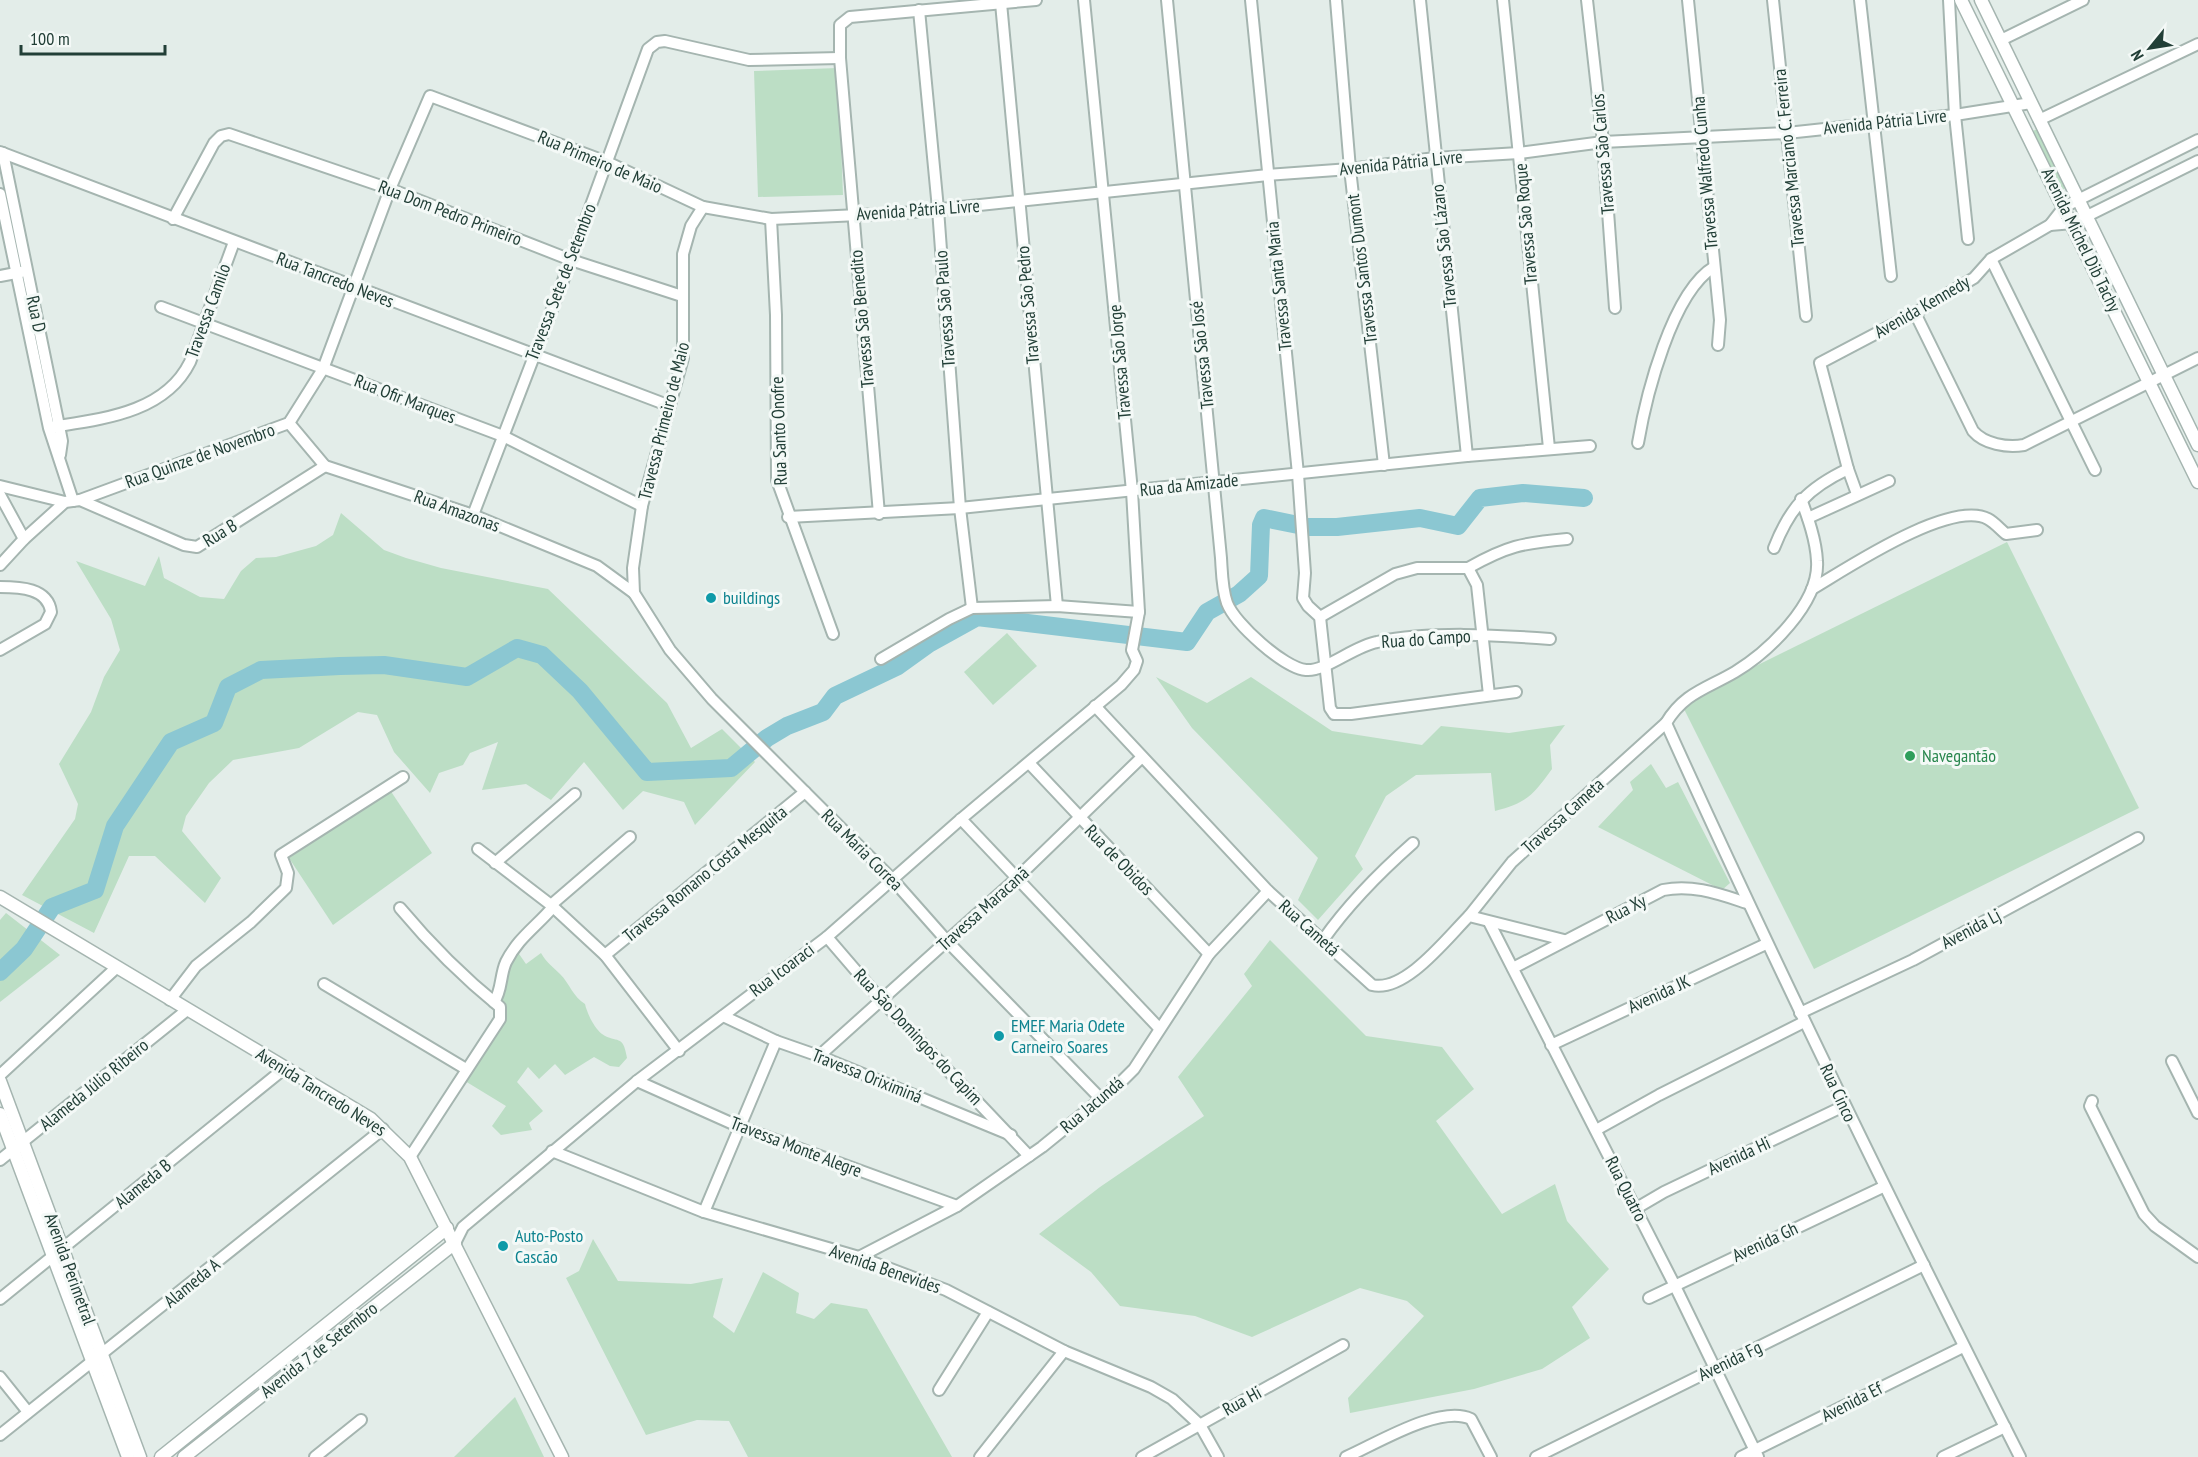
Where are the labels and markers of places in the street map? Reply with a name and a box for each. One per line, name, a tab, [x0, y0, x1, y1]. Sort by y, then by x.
place label: buildings	[723, 586, 780, 609]
marker: buildings	[704, 591, 718, 605]
place label: Navegantão	[1922, 744, 1996, 767]
marker: Navegantão	[1903, 749, 1917, 763]
place label: EMEF Maria Odete Carneiro Soares	[1011, 1014, 1125, 1058]
marker: EMEF Maria Odete Carneiro Soares	[992, 1029, 1006, 1043]
place label: Auto-Posto Cascão	[515, 1224, 583, 1268]
marker: Auto-Posto Cascão	[496, 1239, 510, 1253]

